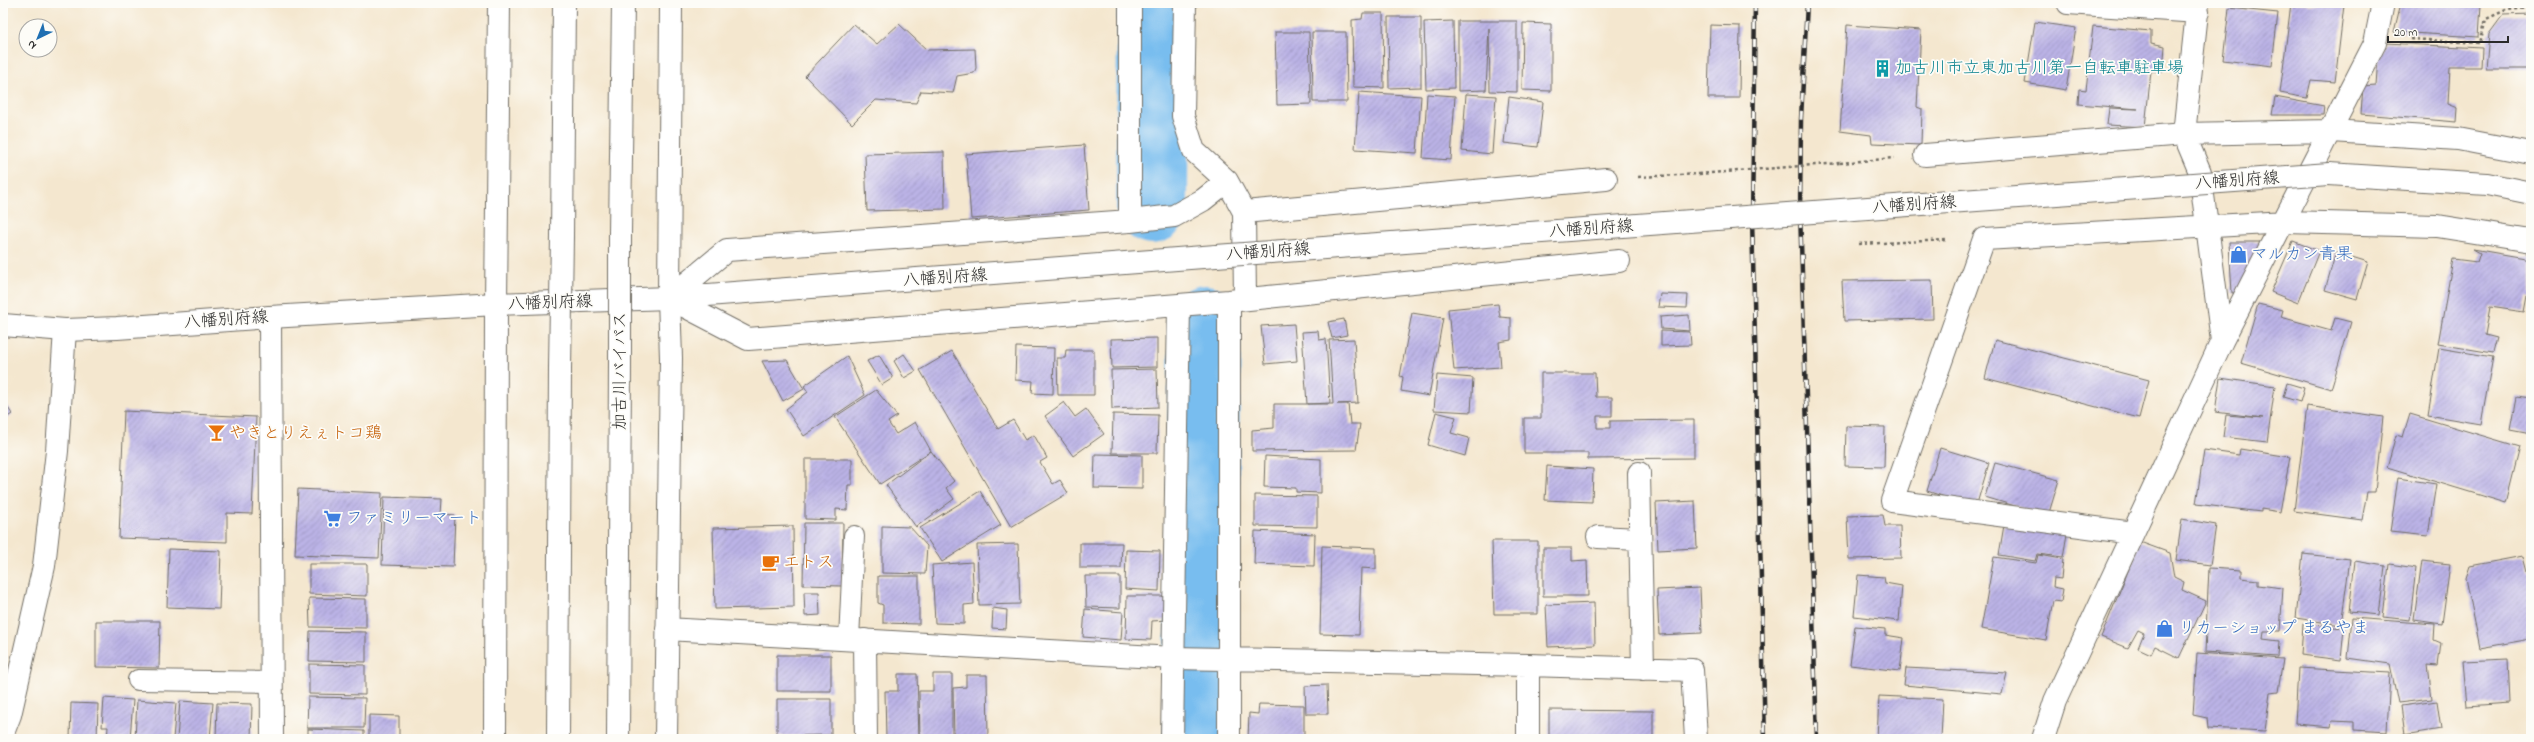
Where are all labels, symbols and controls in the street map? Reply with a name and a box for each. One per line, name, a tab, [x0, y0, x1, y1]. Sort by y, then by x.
north arrow	[18, 18, 58, 58]
scale bar	[2388, 18, 2508, 44]
text: 20 m	[2394, 24, 2417, 42]
text: N	[24, 36, 40, 53]
place label: 加古川市立東加古川第一自転車駐車場	[1895, 56, 2184, 81]
building icon: 加古川市立東加古川第一自転車駐車場	[1872, 58, 1892, 78]
street label: 八幡別府線	[2194, 166, 2280, 196]
street label: 八幡別府線	[1871, 190, 1957, 220]
street label: 八幡別府線	[1548, 214, 1634, 244]
street label: 八幡別府線	[1225, 237, 1311, 267]
place label: マルカン青果	[2251, 242, 2353, 267]
shop icon: マルカン青果	[2228, 244, 2248, 264]
street label: 八幡別府線	[902, 263, 988, 293]
street label: 八幡別府線	[507, 289, 593, 317]
street label: 八幡別府線	[183, 305, 269, 335]
street label: 加古川バイパス	[608, 312, 633, 430]
place label: やきとりえぇトコ鶏	[229, 421, 382, 446]
bar icon: やきとりえぇトコ鶏	[206, 423, 226, 443]
place label: ファミリーマート	[346, 506, 482, 531]
supermarket icon: ファミリーマート	[323, 508, 343, 528]
place label: エトス	[783, 550, 834, 575]
cafe icon: エトス	[760, 552, 780, 572]
place label: リカーショップ まるやま	[2178, 616, 2369, 641]
shop icon: リカーショップ まるやま	[2155, 618, 2175, 638]

